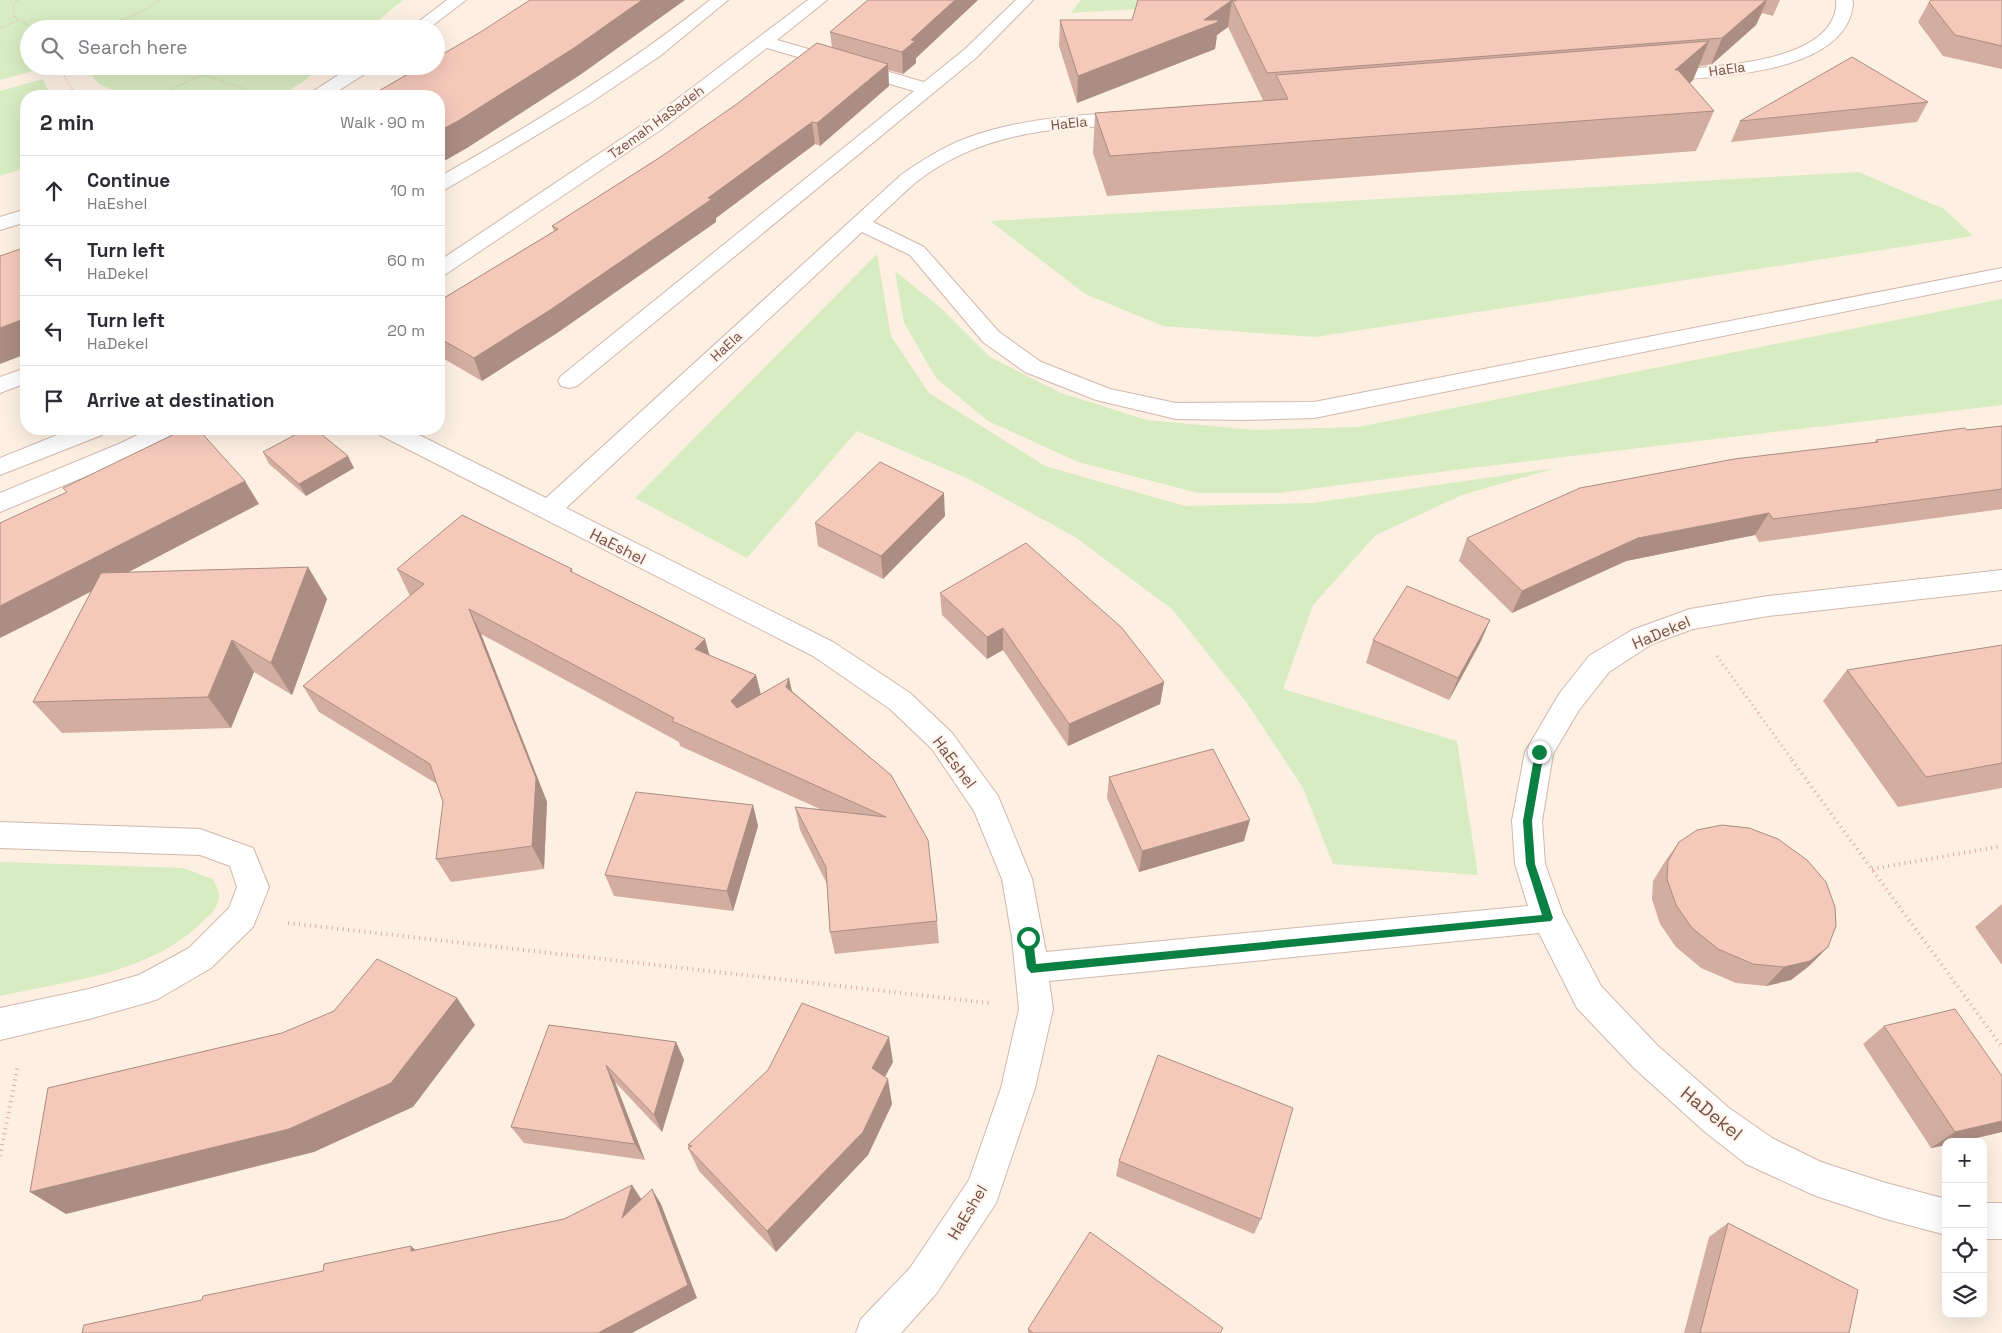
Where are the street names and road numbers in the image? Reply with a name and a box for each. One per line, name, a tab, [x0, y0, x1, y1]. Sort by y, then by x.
street label: HaEla	[1708, 58, 1746, 80]
street label: Tzemah HaSadeh	[604, 81, 708, 163]
street label: HaEla	[1050, 112, 1088, 134]
street label: HaEla	[706, 327, 746, 365]
street label: HaEshel	[586, 523, 649, 569]
street label: HaDekel	[1629, 611, 1694, 654]
street label: HaEshel	[928, 732, 981, 793]
street label: HaDekel	[1676, 1081, 1748, 1146]
street label: HaEshel	[943, 1181, 992, 1244]

